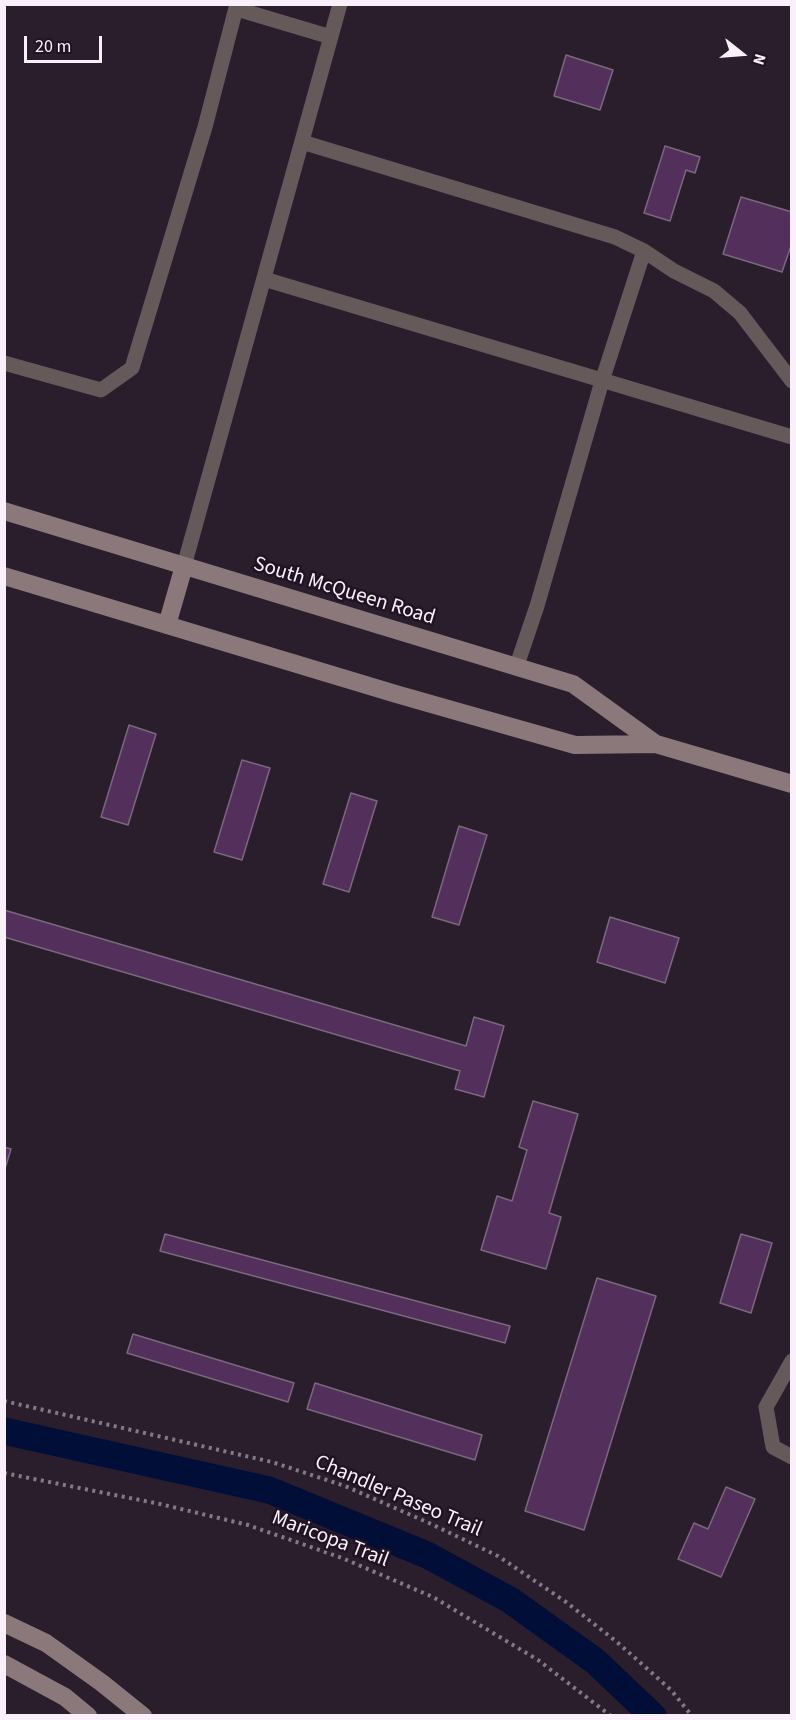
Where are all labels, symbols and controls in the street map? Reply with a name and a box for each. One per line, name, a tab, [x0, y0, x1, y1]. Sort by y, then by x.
scale bar	[27, 24, 105, 62]
north arrow	[712, 24, 772, 84]
text: 20 m	[35, 34, 71, 59]
text: N	[747, 51, 771, 68]
street label: South McQueen Road	[250, 552, 438, 632]
street label: Chandler Paseo Trail	[311, 1450, 485, 1544]
street label: Maricopa Trail	[268, 1506, 392, 1574]

